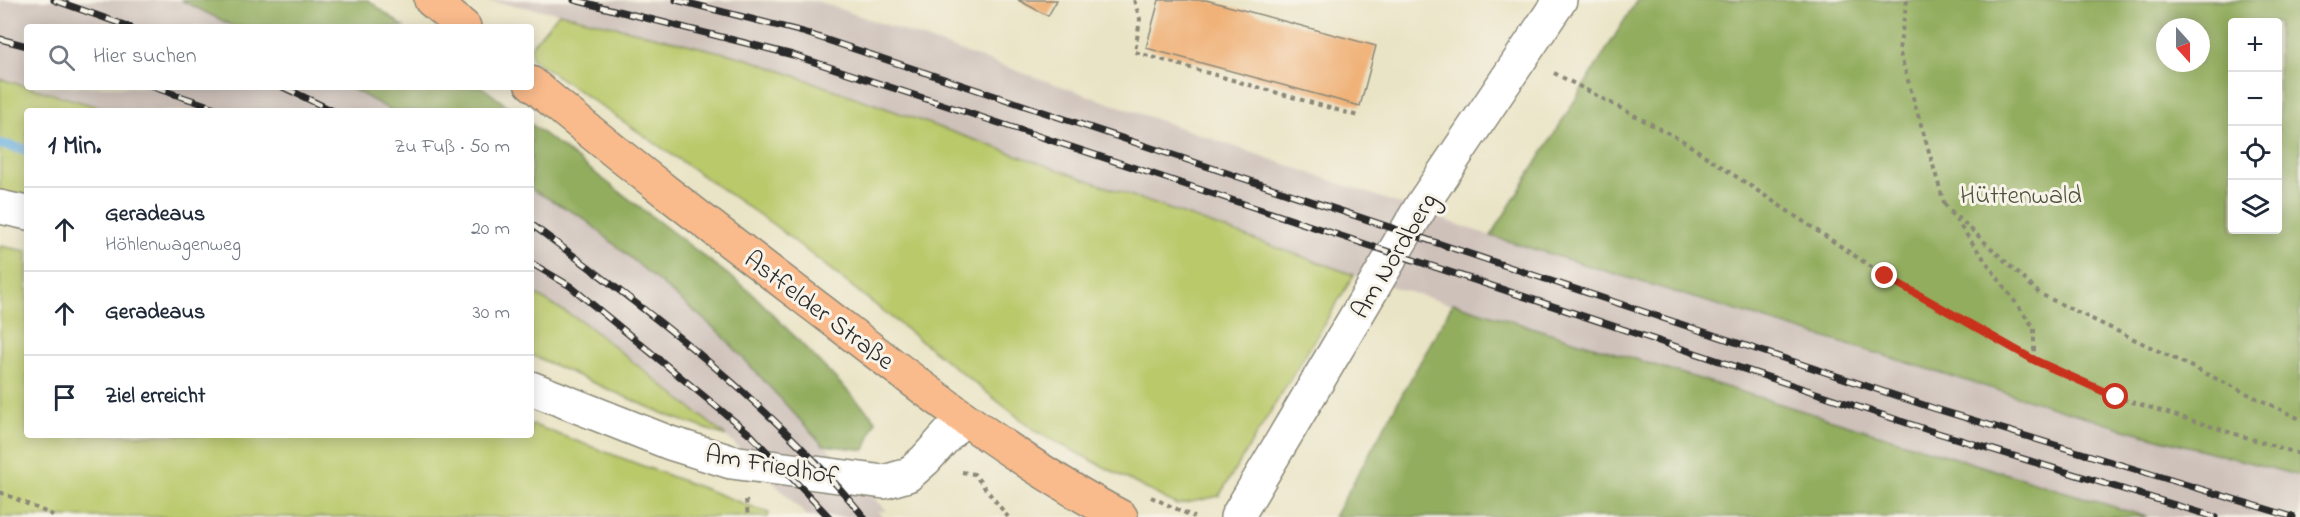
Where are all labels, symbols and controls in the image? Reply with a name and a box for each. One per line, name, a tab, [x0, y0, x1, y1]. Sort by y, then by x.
north arrow	[2156, 18, 2210, 72]
map controls	[2228, 18, 2282, 234]
button: +	[2228, 18, 2282, 72]
search box	[24, 24, 534, 90]
icon: search	[45, 41, 78, 74]
text: Hier suchen	[93, 41, 197, 73]
button: −	[2228, 72, 2282, 126]
button: locate	[2228, 126, 2282, 180]
text: 1 Min.	[48, 128, 101, 166]
text: Zu Fuß · 50 m	[394, 133, 510, 162]
park label: Hüttenwald	[1960, 178, 2082, 216]
button: layers	[2228, 180, 2282, 234]
street label: Am Nordberg	[1343, 186, 1448, 327]
text: Geradeaus	[105, 199, 205, 231]
icon: ahead	[48, 213, 81, 246]
text: 20 m	[471, 215, 510, 244]
text: Höhlenwagenweg	[105, 231, 241, 260]
street label: Astfelder Straße	[735, 242, 902, 381]
route end	[1871, 262, 1897, 288]
icon: ahead	[48, 297, 81, 330]
text: Geradeaus	[105, 297, 205, 329]
text: 30 m	[473, 299, 510, 328]
icon: arrive	[48, 381, 81, 414]
text: Ziel erreicht	[105, 381, 205, 413]
route start	[2102, 383, 2128, 409]
street label: Am Friedhof	[702, 437, 842, 497]

